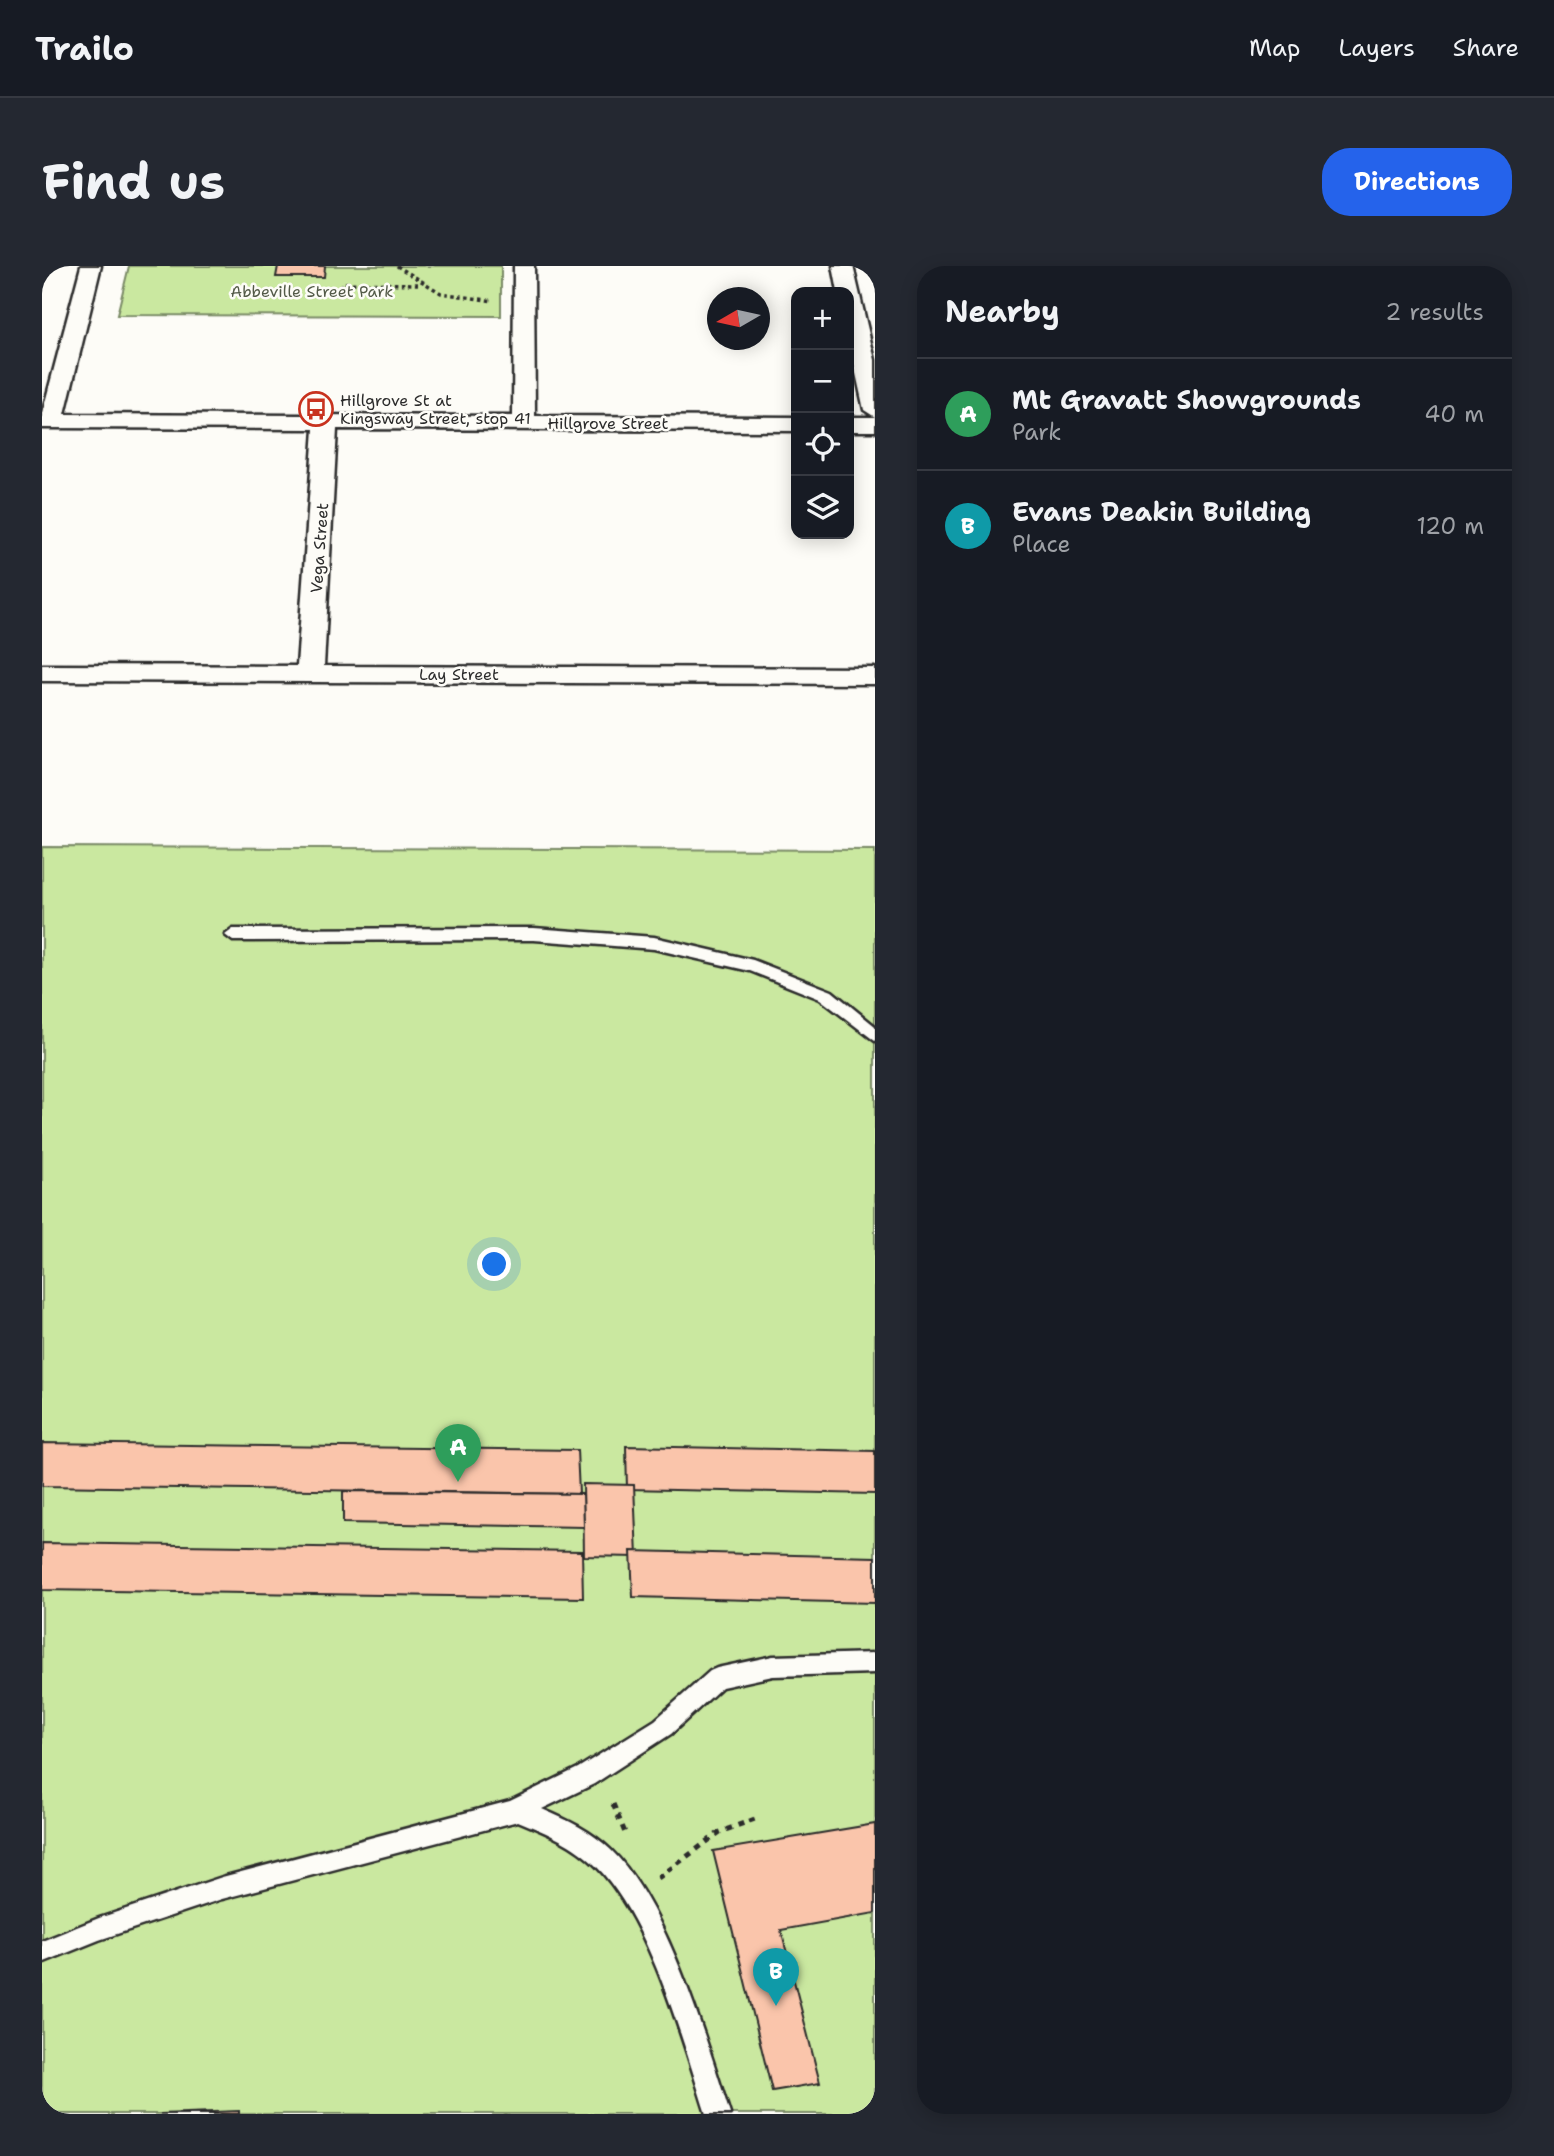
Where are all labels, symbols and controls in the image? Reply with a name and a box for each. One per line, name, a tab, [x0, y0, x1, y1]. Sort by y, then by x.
text: Trailo	[35, 26, 134, 71]
text: Map	[1249, 32, 1300, 64]
text: Layers	[1338, 32, 1415, 64]
text: Share	[1453, 32, 1519, 64]
button: Directions	[1322, 148, 1512, 216]
text: Find us	[42, 149, 225, 215]
park label: Abbeville Street Park	[231, 281, 393, 302]
north arrow	[707, 287, 770, 350]
map controls	[791, 287, 854, 539]
button: +	[791, 287, 854, 350]
text: Nearby	[945, 291, 1060, 332]
text: 2 results	[1385, 297, 1484, 327]
button: −	[791, 350, 854, 413]
text: Mt Gravatt Showgrounds	[1012, 382, 1361, 417]
bus stop icon: Hillgrove St at Kingsway Street, stop 41	[297, 390, 335, 428]
place label: Hillgrove St at Kingsway Street, stop 41	[340, 390, 531, 429]
text: A	[959, 399, 977, 429]
text: 40 m	[1424, 399, 1484, 429]
street label: Hillgrove Street	[548, 413, 668, 434]
button: locate	[791, 413, 854, 476]
text: Park	[1012, 417, 1061, 447]
button: layers	[791, 476, 854, 539]
text: Evans Deakin Building	[1012, 494, 1311, 529]
street label: Vega Street	[306, 502, 333, 594]
text: B	[961, 511, 975, 541]
text: 120 m	[1416, 511, 1484, 541]
text: Place	[1012, 529, 1071, 559]
street label: Lay Street	[419, 664, 499, 685]
your location	[477, 1247, 511, 1281]
pin: A	[435, 1424, 481, 1482]
pin: B	[753, 1948, 799, 2006]

